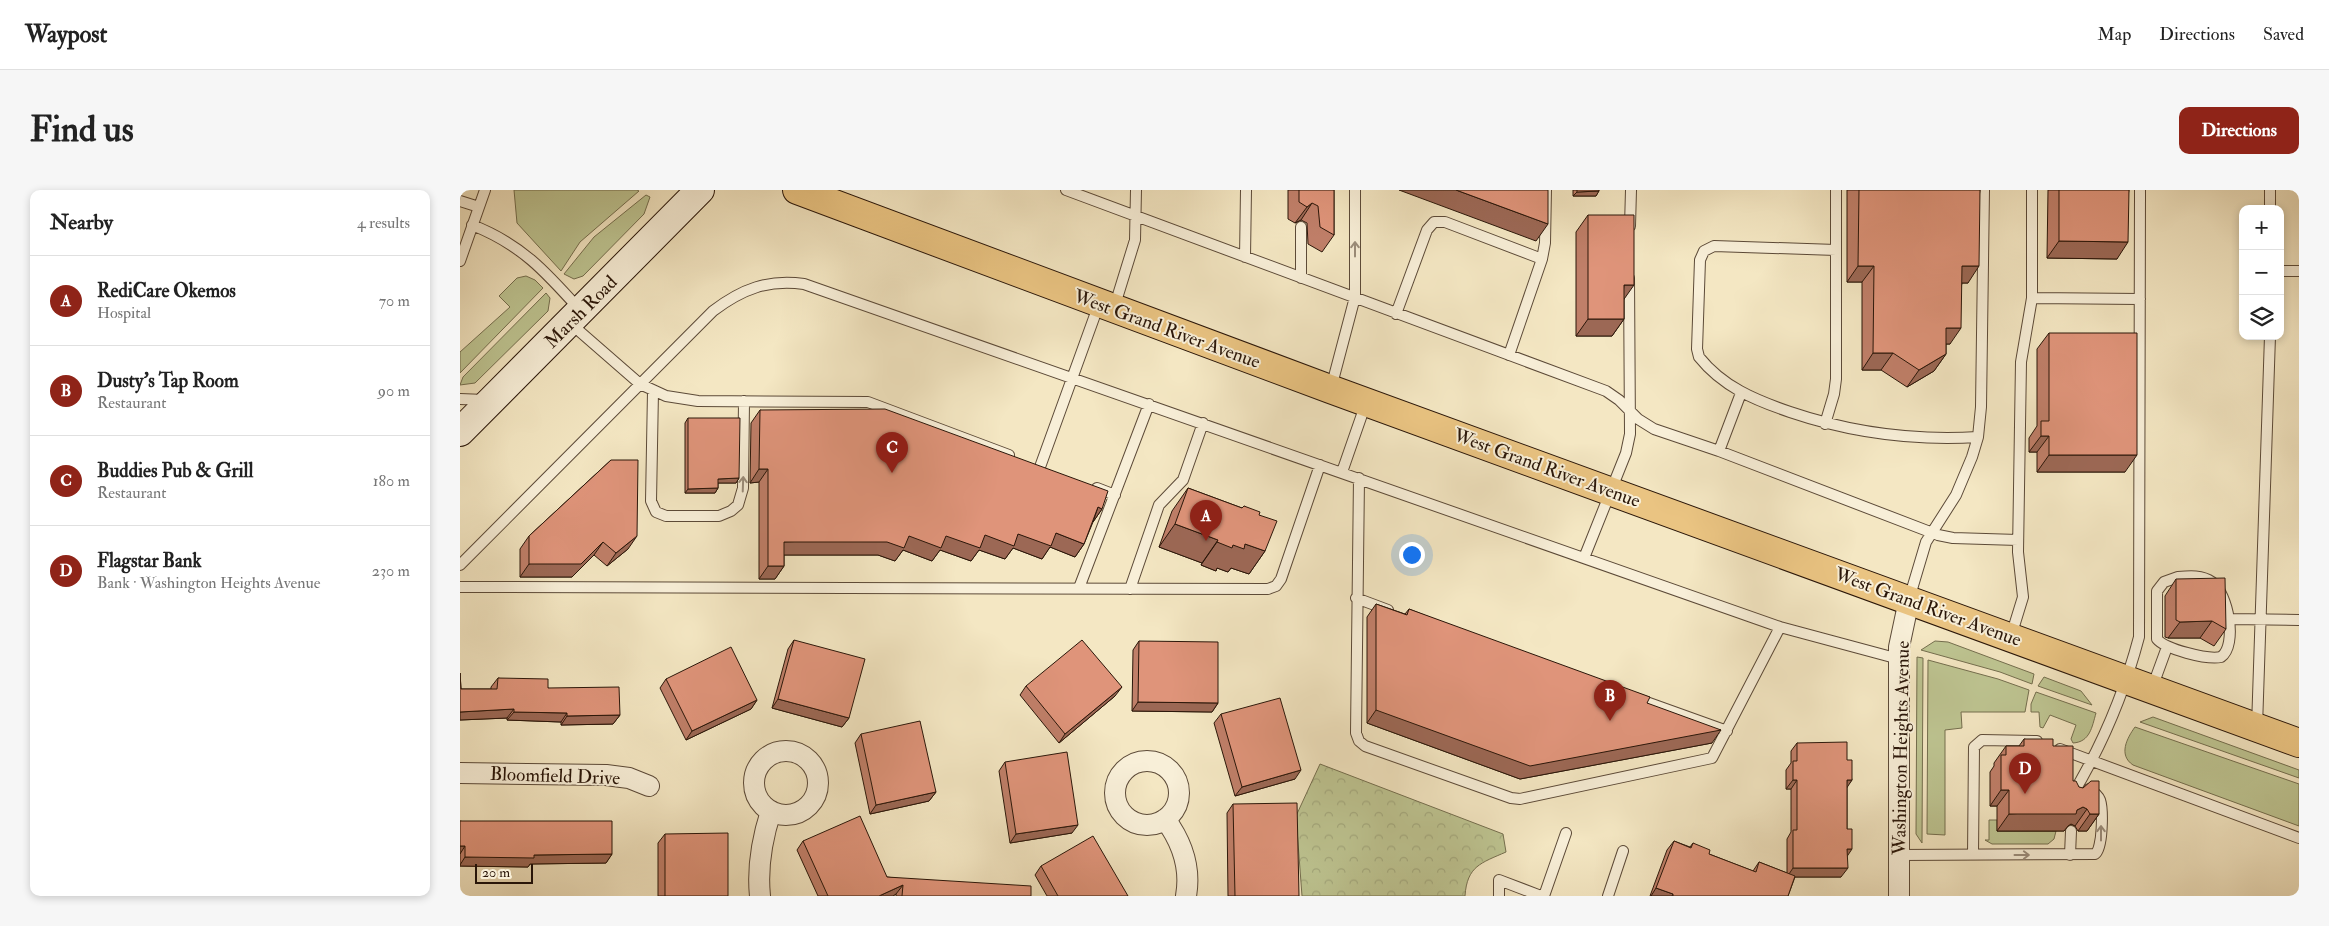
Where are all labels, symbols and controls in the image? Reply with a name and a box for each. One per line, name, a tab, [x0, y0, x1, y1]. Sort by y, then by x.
text: Waypost	[25, 19, 107, 50]
text: Map	[2098, 23, 2131, 46]
text: Directions	[2159, 23, 2235, 46]
text: Saved	[2263, 23, 2304, 46]
button: Directions	[2179, 107, 2299, 154]
text: Find us	[30, 108, 134, 152]
map controls	[2239, 205, 2284, 340]
button: +	[2239, 205, 2284, 250]
text: Nearby	[50, 209, 113, 236]
text: 4 results	[357, 213, 410, 233]
one-way arrow	[1350, 241, 1360, 257]
button: −	[2239, 250, 2284, 295]
street label: Marsh Road	[540, 270, 623, 353]
text: RediCare Okemos	[97, 279, 236, 303]
street label: West Grand River Avenue	[1069, 284, 1264, 374]
text: A	[61, 291, 71, 311]
text: 70 m	[379, 291, 410, 311]
button: layers	[2239, 295, 2284, 340]
text: Hospital	[97, 303, 151, 323]
text: Dusty's Tap Room	[97, 369, 239, 393]
text: B	[61, 381, 71, 401]
text: 90 m	[378, 381, 410, 401]
text: Restaurant	[97, 393, 166, 413]
street label: West Grand River Avenue	[1449, 423, 1644, 513]
pin: C	[876, 432, 908, 473]
text: Buddies Pub & Grill	[97, 459, 253, 483]
text: C	[60, 471, 72, 491]
text: 180 m	[373, 471, 410, 491]
one-way arrow	[738, 476, 748, 492]
text: Restaurant	[97, 483, 166, 503]
pin: A	[1190, 500, 1222, 541]
your location	[1399, 542, 1425, 568]
text: Flagstar Bank	[97, 549, 202, 573]
text: D	[59, 561, 73, 581]
text: 230 m	[372, 561, 410, 581]
street label: West Grand River Avenue	[1830, 562, 2025, 652]
text: Bank · Washington Heights Avenue	[97, 573, 320, 593]
street label: Washington Heights Avenue	[1887, 641, 1915, 856]
pin: B	[1594, 680, 1626, 721]
pin: D	[2009, 753, 2041, 794]
street label: Bloomfield Drive	[490, 762, 621, 790]
one-way arrow	[2096, 825, 2106, 842]
one-way arrow	[2013, 850, 2029, 860]
scale bar	[475, 861, 532, 884]
text: 20 m	[482, 864, 510, 881]

